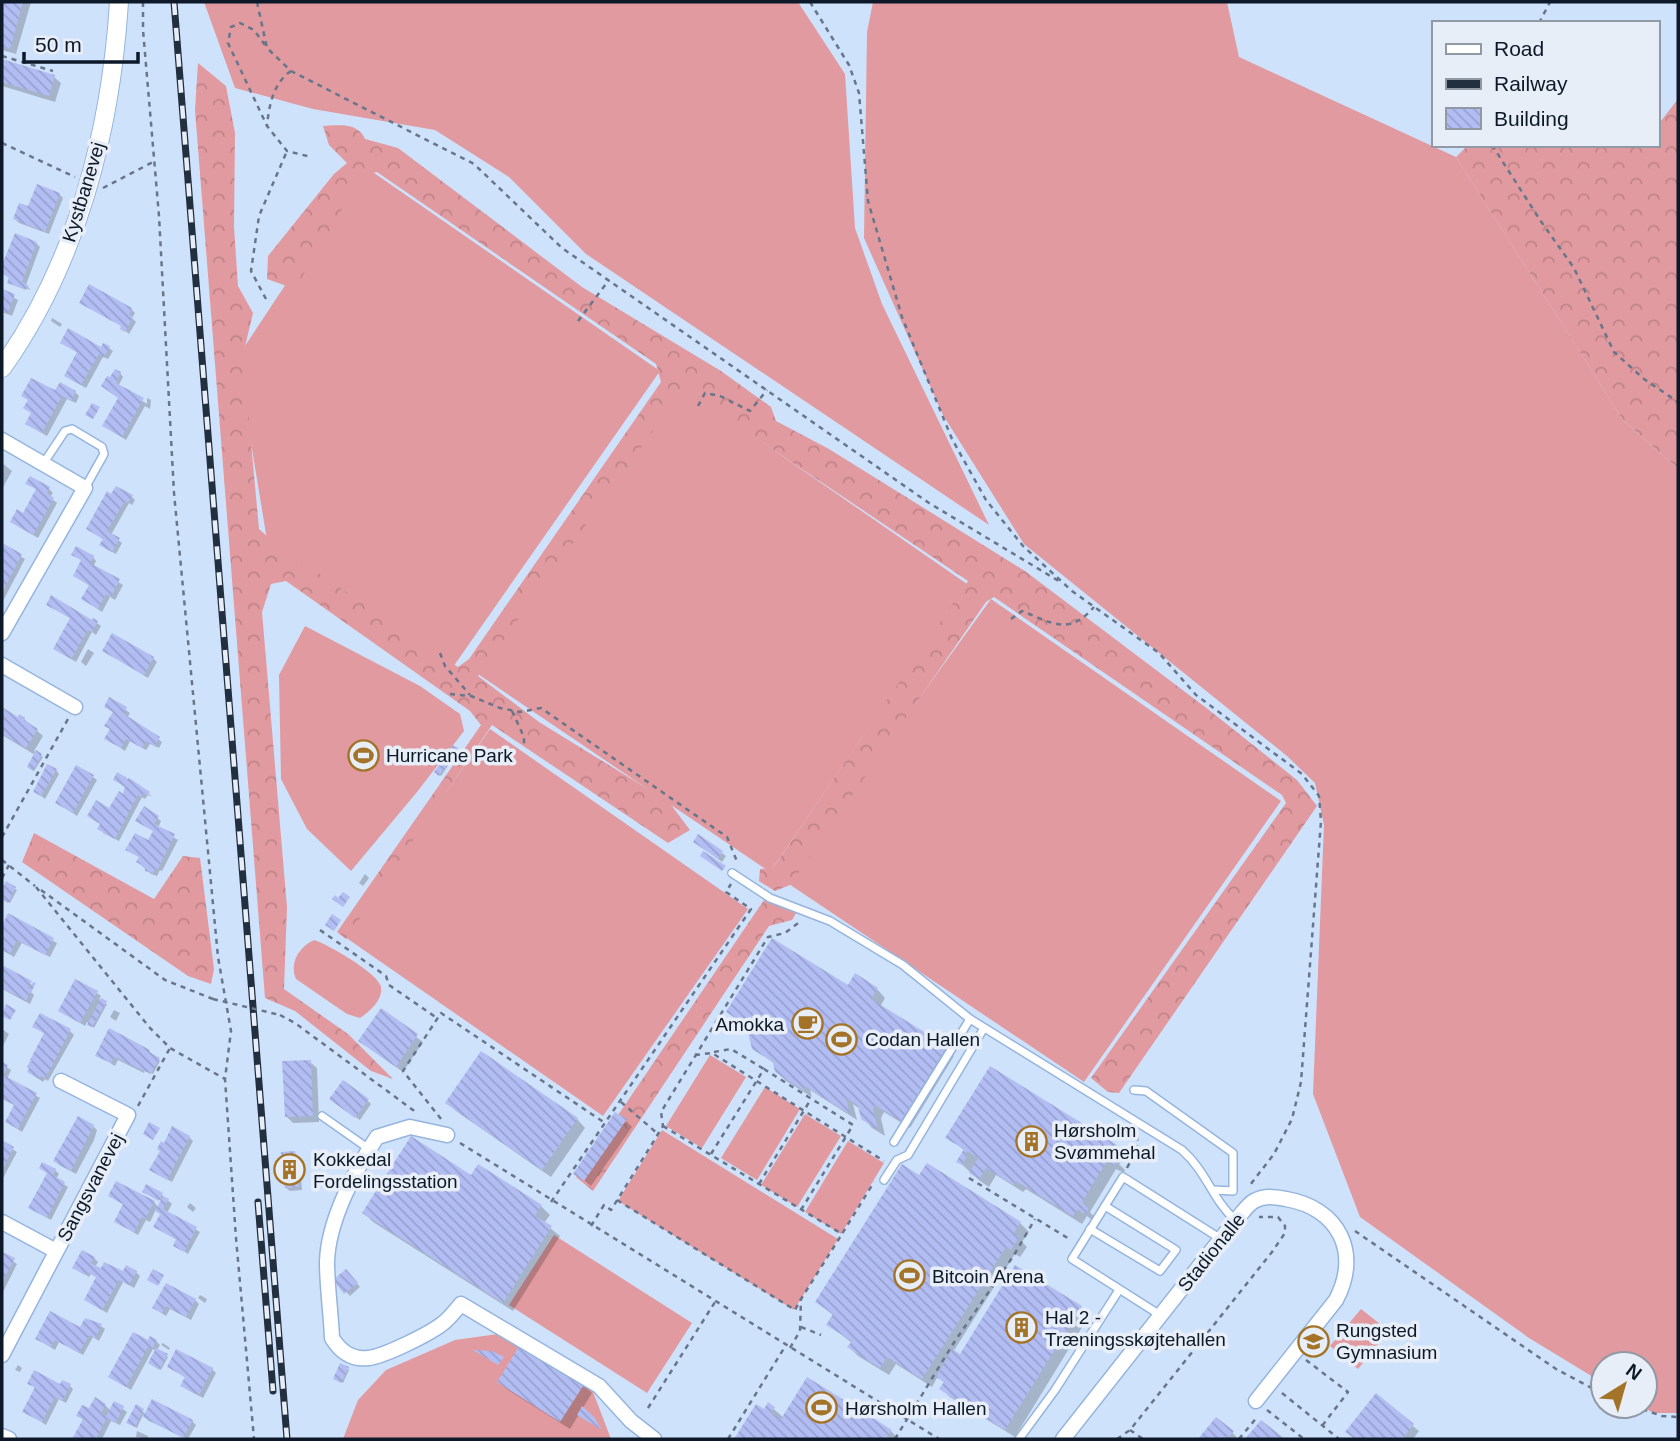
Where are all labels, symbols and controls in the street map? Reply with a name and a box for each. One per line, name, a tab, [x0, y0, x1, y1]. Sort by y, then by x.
scale bar	[24, 21, 138, 65]
legend	[1432, 21, 1659, 147]
text: 50 m	[35, 33, 82, 56]
text: Road	[1494, 37, 1544, 60]
text: Railway	[1494, 72, 1568, 95]
text: Building	[1494, 107, 1569, 130]
street label: Kystbanevej	[58, 140, 109, 245]
sports icon: Hurricane Park	[346, 738, 380, 772]
place label: Hurricane Park	[386, 745, 513, 766]
cafe icon: Amokka	[790, 1007, 824, 1041]
place label: Amokka	[715, 1014, 784, 1035]
sports icon: Codan Hallen	[825, 1022, 859, 1056]
place label: Codan Hallen	[865, 1029, 980, 1050]
place label: Hørsholm Svømmehal	[1054, 1120, 1155, 1163]
building icon: Hørsholm Svømmehal	[1014, 1124, 1048, 1158]
street label: Sangsvanevej	[53, 1130, 128, 1245]
place label: Kokkedal Fordelingsstation	[313, 1149, 458, 1192]
building icon: Kokkedal Fordelingsstation	[273, 1153, 307, 1187]
street label: Stadionalle	[1174, 1209, 1249, 1295]
sports icon: Bitcoin Arena	[892, 1259, 926, 1293]
place label: Bitcoin Arena	[932, 1266, 1044, 1287]
place label: Hal 2 - Træningsskøjtehallen	[1045, 1307, 1226, 1350]
building icon: Hal 2 - Træningsskøjtehallen	[1005, 1311, 1039, 1345]
place label: Rungsted Gymnasium	[1336, 1320, 1437, 1363]
school or university icon: Rungsted Gymnasium	[1296, 1324, 1330, 1358]
north arrow	[1589, 1350, 1659, 1420]
text: N	[1622, 1359, 1646, 1384]
sports icon: Hørsholm Hallen	[805, 1391, 839, 1425]
place label: Hørsholm Hallen	[845, 1398, 986, 1419]

